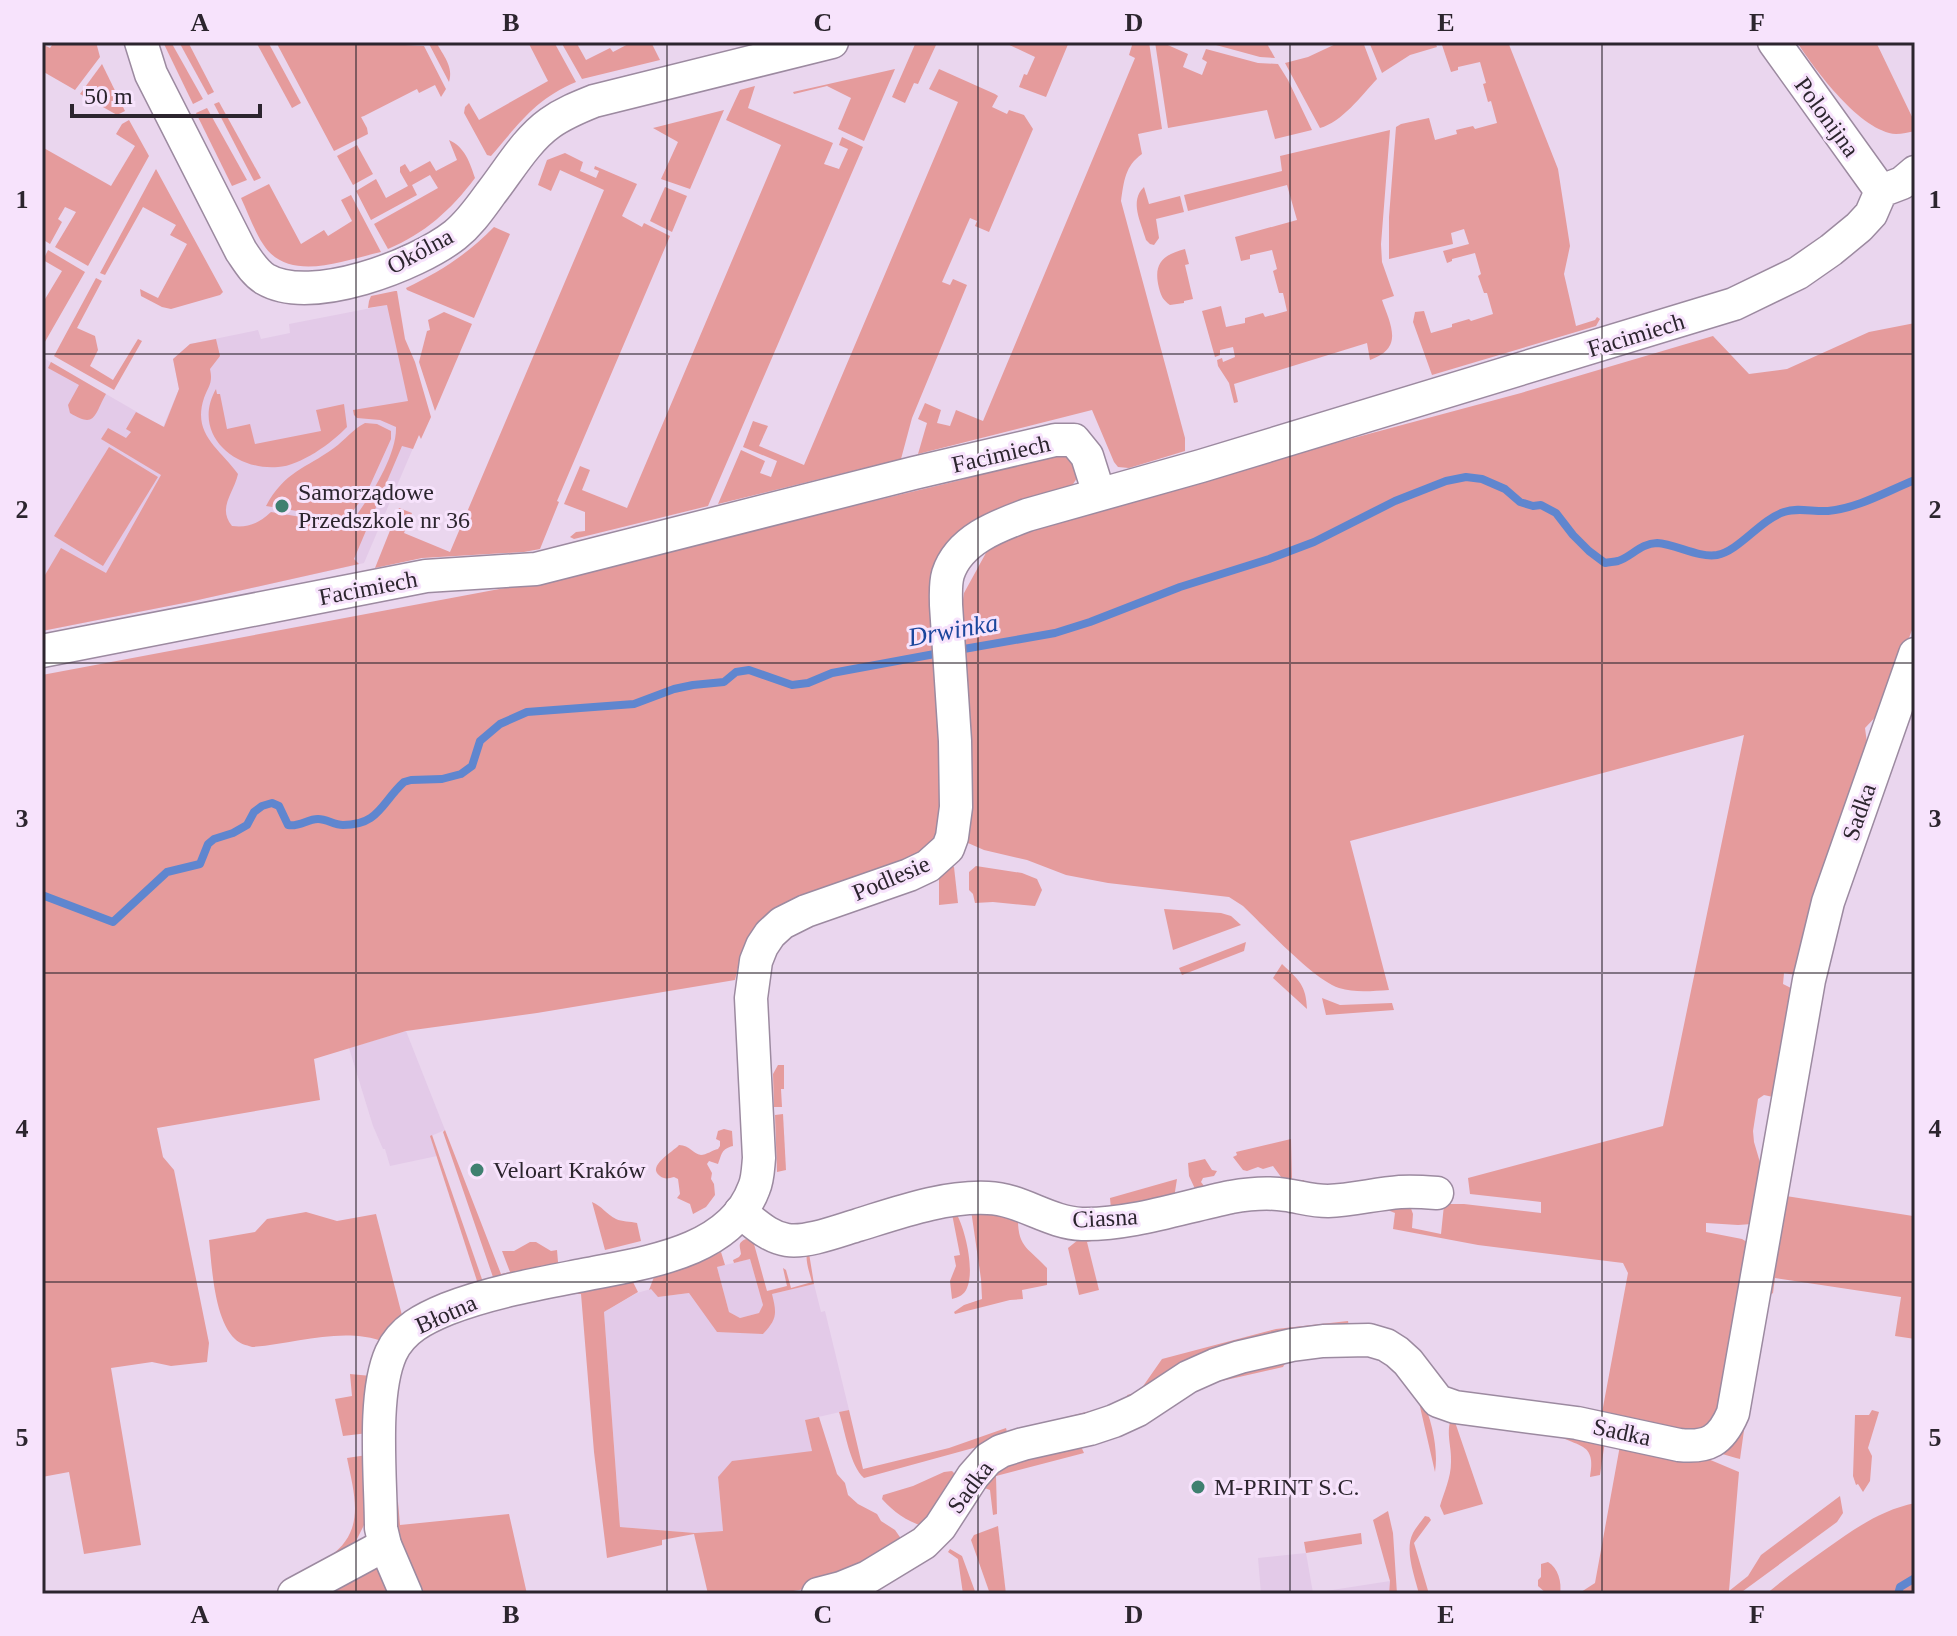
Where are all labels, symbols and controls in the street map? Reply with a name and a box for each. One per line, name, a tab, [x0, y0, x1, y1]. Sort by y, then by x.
text: A	[191, 8, 210, 37]
text: B	[502, 8, 520, 37]
text: C	[814, 8, 832, 37]
text: D	[1125, 8, 1143, 37]
text: E	[1437, 8, 1455, 37]
text: F	[1749, 8, 1765, 37]
scale bar	[72, 68, 260, 118]
street label: Polonijna	[1789, 72, 1865, 162]
text: 50 m	[84, 83, 133, 109]
text: 1	[16, 185, 29, 214]
text: 1	[1929, 185, 1942, 214]
street label: Okólna	[383, 223, 458, 279]
street label: Facimiech	[1584, 308, 1688, 362]
street label: Facimiech	[949, 430, 1053, 478]
place label: Samorządowe Przedszkole nr 36	[298, 479, 470, 533]
text: 2	[16, 495, 29, 524]
text: 2	[1929, 495, 1942, 524]
marker: Samorządowe Przedszkole nr 36	[273, 497, 291, 515]
street label: Facimiech	[316, 566, 420, 610]
water label: Drwinka	[905, 608, 1000, 652]
street label: Sadka	[1837, 780, 1881, 844]
text: 3	[16, 804, 29, 833]
text: 3	[1929, 804, 1942, 833]
street label: Podlesie	[848, 850, 934, 906]
text: 4	[16, 1114, 29, 1143]
text: 4	[1929, 1114, 1942, 1143]
place label: Veloart Kraków	[493, 1157, 646, 1183]
marker: Veloart Kraków	[468, 1161, 486, 1179]
street label: Ciasna	[1072, 1203, 1139, 1233]
street label: Błotna	[411, 1289, 481, 1339]
street label: Sadka	[1591, 1413, 1654, 1451]
text: 5	[16, 1423, 29, 1452]
text: 5	[1929, 1423, 1942, 1452]
street label: Sadka	[942, 1455, 998, 1518]
place label: M-PRINT S.C.	[1214, 1474, 1360, 1500]
marker: M-PRINT S.C.	[1189, 1478, 1207, 1496]
text: A	[191, 1600, 210, 1629]
text: B	[502, 1600, 520, 1629]
text: C	[814, 1600, 832, 1629]
text: D	[1125, 1600, 1143, 1629]
text: E	[1437, 1600, 1455, 1629]
text: F	[1749, 1600, 1765, 1629]

